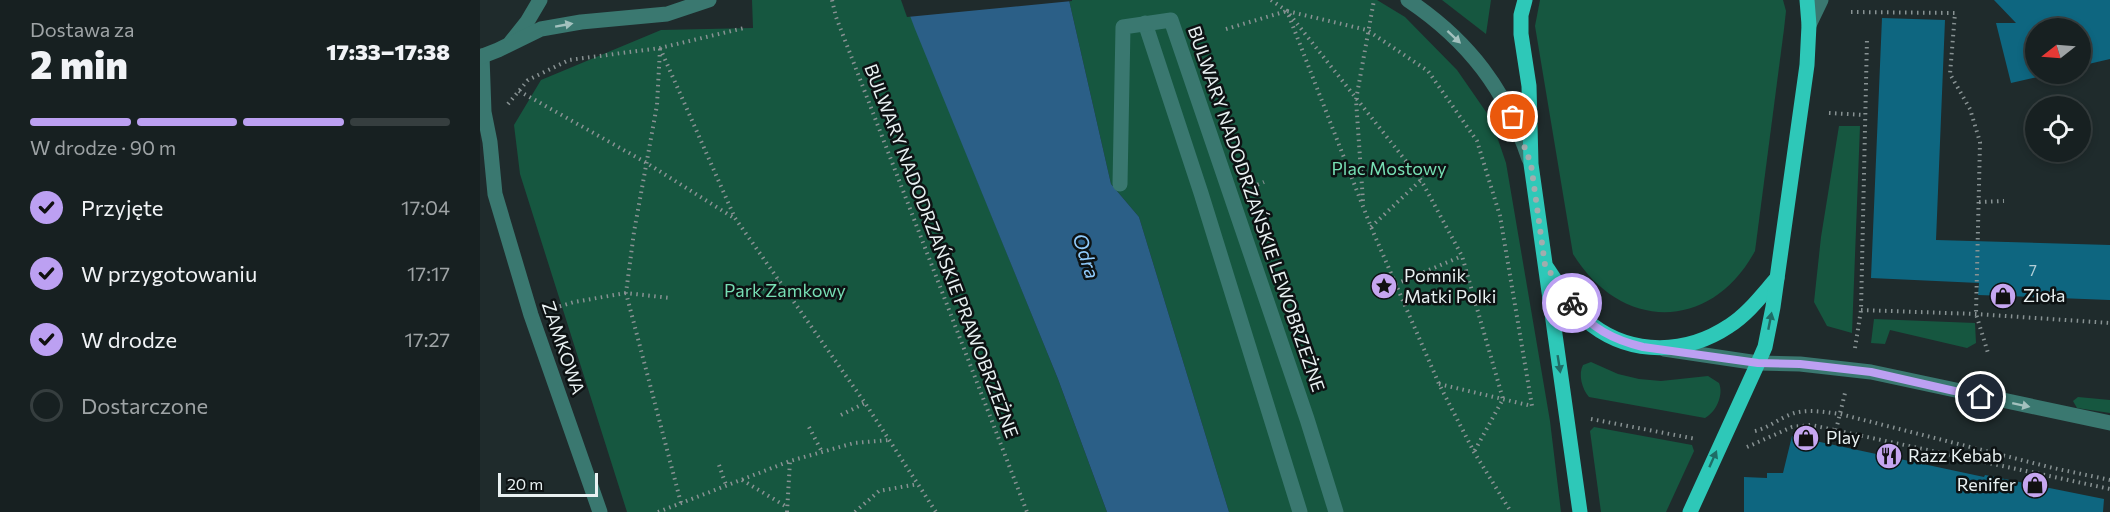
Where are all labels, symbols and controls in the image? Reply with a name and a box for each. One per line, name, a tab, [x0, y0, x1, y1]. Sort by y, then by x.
text: Dostawa za	[30, 17, 134, 41]
north arrow	[2025, 18, 2091, 84]
map controls	[2025, 18, 2091, 162]
one-way arrow	[555, 20, 574, 29]
street label: BULWARY NADODRZAŃSKIE LEWOBRZEŻNE	[1184, 23, 1330, 394]
one-way arrow	[1447, 29, 1461, 43]
text: 17:33–17:38	[326, 38, 450, 65]
text: 2 min	[30, 39, 128, 87]
street label: BULWARY NADODRZAŃSKIE PRAWOBRZEŻNE	[860, 60, 1024, 441]
pin	[1487, 91, 1538, 142]
button: locate	[2025, 96, 2091, 162]
icon: bag	[1496, 100, 1529, 133]
text: W drodze · 90 m	[30, 135, 176, 159]
park label: Plac Mostowy	[1332, 157, 1446, 179]
icon: check	[30, 191, 63, 224]
text: Przyjęte	[81, 194, 163, 221]
text: 17:04	[401, 195, 450, 219]
water label: Odra	[1068, 230, 1105, 281]
icon: check	[30, 257, 63, 290]
text: W przygotowaniu	[81, 260, 257, 287]
text: 17:17	[407, 261, 450, 285]
house number: 7	[2029, 261, 2037, 279]
place label: Pomnik Matki Polki	[1404, 264, 1496, 307]
place icon: Pomnik Matki Polki	[1369, 271, 1399, 301]
courier	[1542, 273, 1602, 333]
park label: Park Zamkowy	[724, 279, 846, 301]
shop icon: Zioła	[1988, 281, 2018, 311]
place label: Zioła	[2023, 284, 2065, 306]
icon: bike	[1556, 287, 1589, 320]
street label: ZAMKOWA	[538, 298, 590, 397]
one-way arrow	[1766, 311, 1775, 330]
icon: check	[30, 323, 63, 356]
text: W drodze	[81, 326, 177, 353]
text: 17:27	[405, 327, 450, 351]
one-way arrow	[1554, 355, 1563, 374]
pin	[1955, 371, 2006, 422]
icon: home	[1964, 380, 1997, 413]
text: Dostarczone	[81, 392, 208, 419]
one-way arrow	[2012, 401, 2031, 410]
shop icon: Play	[1791, 423, 1821, 453]
place label: Play	[1826, 426, 1860, 448]
restaurant icon: Razz Kebab	[1874, 441, 1904, 471]
place label: Razz Kebab	[1908, 444, 2002, 466]
one-way arrow	[1709, 450, 1718, 467]
scale bar	[498, 470, 598, 498]
shop icon: Renifer	[2020, 470, 2050, 500]
place label: Renifer	[1957, 473, 2016, 495]
text: 20 m	[507, 474, 543, 493]

